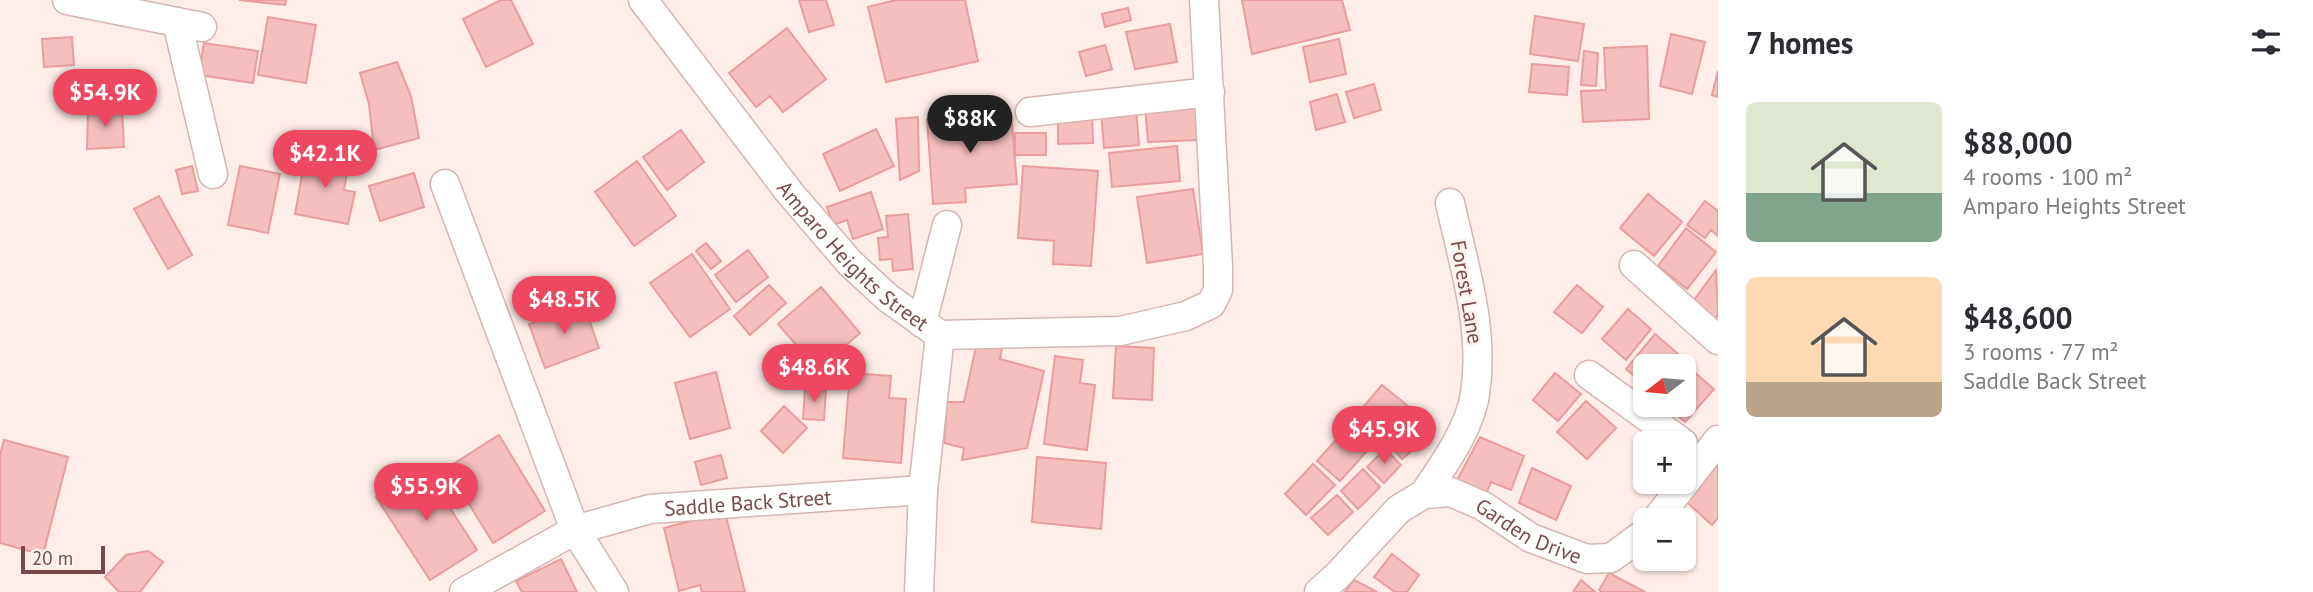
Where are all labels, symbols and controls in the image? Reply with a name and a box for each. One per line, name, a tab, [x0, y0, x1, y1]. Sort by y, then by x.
text: 7 homes	[1746, 23, 1854, 62]
icon: filters	[2247, 23, 2285, 61]
pin: $54.9K	[48, 69, 162, 129]
text: $54.9K	[69, 77, 141, 106]
pin: $88K	[929, 96, 1011, 155]
text: $88K	[943, 103, 997, 132]
text: $88,000	[1963, 123, 2073, 162]
pin: $42.1K	[268, 130, 382, 190]
icon: home	[1802, 130, 1886, 214]
text: $42.1K	[289, 138, 361, 167]
text: 4 rooms · 100 m²	[1963, 162, 2132, 191]
street label: Amparo Heights Street	[772, 175, 934, 336]
text: Amparo Heights Street	[1963, 191, 2186, 220]
street label: Forest Lane	[1445, 238, 1489, 346]
pin: $48.5K	[507, 276, 621, 336]
text: $48.5K	[528, 284, 600, 313]
text: $48,600	[1963, 298, 2073, 337]
icon: home	[1802, 305, 1886, 389]
text: 3 rooms · 77 m²	[1963, 337, 2119, 366]
pin: $48.6K	[757, 344, 871, 404]
text: $48.6K	[778, 352, 850, 381]
north arrow	[1633, 354, 1696, 416]
map controls	[1633, 354, 1696, 571]
text: Saddle Back Street	[1963, 366, 2146, 395]
pin: $45.9K	[1327, 406, 1441, 466]
text: $45.9K	[1348, 414, 1420, 443]
button: +	[1633, 431, 1696, 494]
pin: $55.9K	[369, 463, 483, 523]
text: $55.9K	[390, 471, 462, 500]
street label: Saddle Back Street	[663, 483, 832, 521]
street label: Garden Drive	[1471, 492, 1585, 569]
button: −	[1633, 508, 1696, 571]
scale bar	[21, 543, 105, 575]
text: 20 m	[32, 546, 73, 570]

